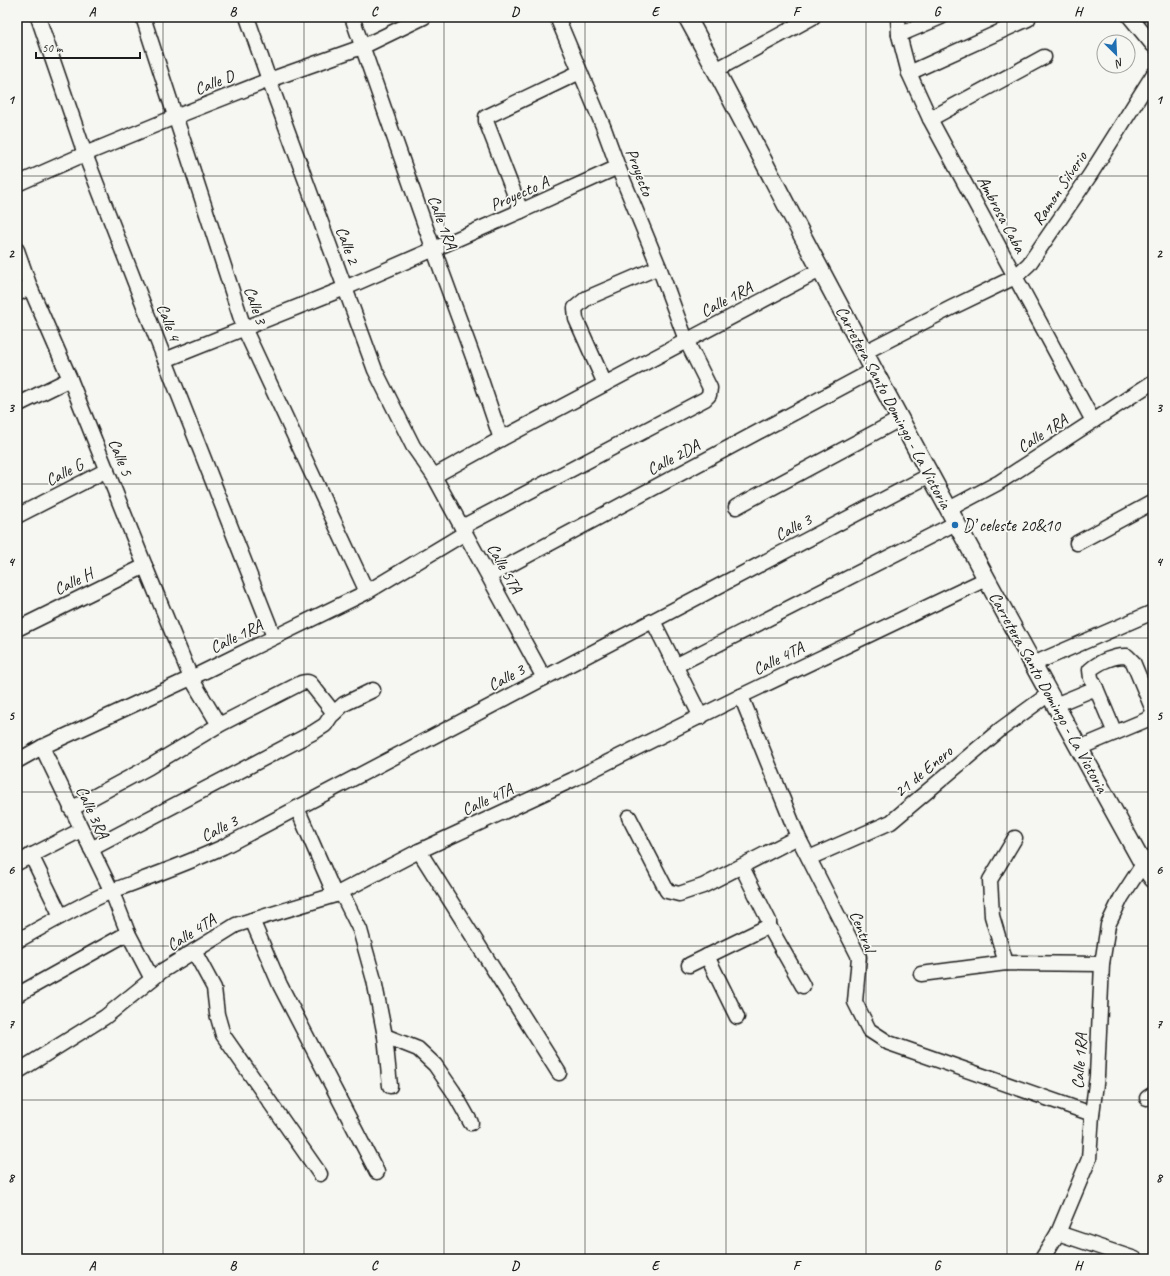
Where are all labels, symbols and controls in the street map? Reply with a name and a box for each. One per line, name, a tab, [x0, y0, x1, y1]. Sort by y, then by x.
text: A	[89, 4, 97, 20]
text: B	[230, 4, 238, 20]
text: C	[371, 4, 379, 20]
text: D	[511, 4, 520, 20]
text: E	[652, 4, 661, 20]
text: F	[793, 4, 802, 20]
text: G	[934, 4, 942, 20]
text: H	[1074, 4, 1084, 20]
scale bar	[36, 34, 140, 60]
north arrow	[1096, 34, 1136, 74]
text: 50 m	[42, 40, 64, 56]
text: N	[1112, 55, 1126, 72]
street label: Calle D	[191, 65, 238, 100]
text: 1	[8, 92, 16, 108]
text: 1	[1156, 92, 1164, 108]
street label: Proyecto	[621, 145, 659, 200]
street label: Ramon Silverio	[1027, 147, 1092, 229]
street label: Proyecto A	[487, 171, 553, 216]
street label: Ambrosa Caba	[973, 172, 1031, 258]
street label: Calle 1RA	[423, 192, 462, 253]
street label: Calle 2	[331, 223, 364, 268]
text: 2	[8, 246, 15, 262]
text: 2	[1156, 246, 1163, 262]
street label: Calle 1RA	[697, 276, 757, 322]
street label: Calle 3	[239, 284, 272, 328]
street label: Calle 4	[152, 300, 186, 346]
street label: Carretera Santo Domingo - La Victoria	[831, 302, 957, 513]
text: 3	[8, 400, 15, 416]
text: 3	[1156, 400, 1163, 416]
street label: Calle 1RA	[1013, 409, 1073, 457]
street label: Calle 2DA	[643, 434, 704, 480]
street label: Calle 5	[104, 435, 138, 480]
street label: Calle G	[42, 453, 88, 491]
street label: Calle 3	[771, 509, 816, 546]
place label: D’ celeste 20&10	[963, 515, 1061, 536]
marker: D’ celeste 20&10	[950, 520, 960, 530]
street label: Calle 5TA	[482, 540, 528, 598]
text: 4	[8, 554, 16, 570]
text: 4	[1156, 554, 1164, 570]
street label: Calle H	[50, 562, 98, 600]
street label: Carretera Santo Domingo - La Victoria	[984, 588, 1113, 797]
street label: Calle 1RA	[207, 614, 267, 658]
street label: Calle 4TA	[749, 637, 808, 680]
street label: Calle 3	[484, 659, 529, 696]
text: 5	[8, 708, 15, 724]
text: 5	[1156, 708, 1163, 724]
street label: 21 de Enero	[890, 740, 958, 802]
street label: Calle 4TA	[458, 778, 517, 820]
street label: Calle 3RA	[71, 783, 114, 843]
street label: Calle 3	[197, 810, 242, 847]
text: 6	[8, 862, 15, 878]
text: 6	[1156, 862, 1163, 878]
street label: Central	[845, 907, 881, 958]
street label: Calle 4TA	[163, 908, 221, 956]
text: 7	[8, 1016, 15, 1032]
text: 7	[1156, 1016, 1163, 1032]
street label: Calle 1RA	[1067, 1031, 1092, 1090]
text: 8	[8, 1170, 16, 1186]
text: 8	[1156, 1170, 1164, 1186]
text: A	[89, 1258, 97, 1274]
text: B	[230, 1258, 238, 1274]
text: C	[371, 1258, 379, 1274]
text: D	[511, 1258, 520, 1274]
text: E	[652, 1258, 661, 1274]
text: F	[793, 1258, 802, 1274]
text: G	[934, 1258, 942, 1274]
text: H	[1074, 1258, 1084, 1274]

